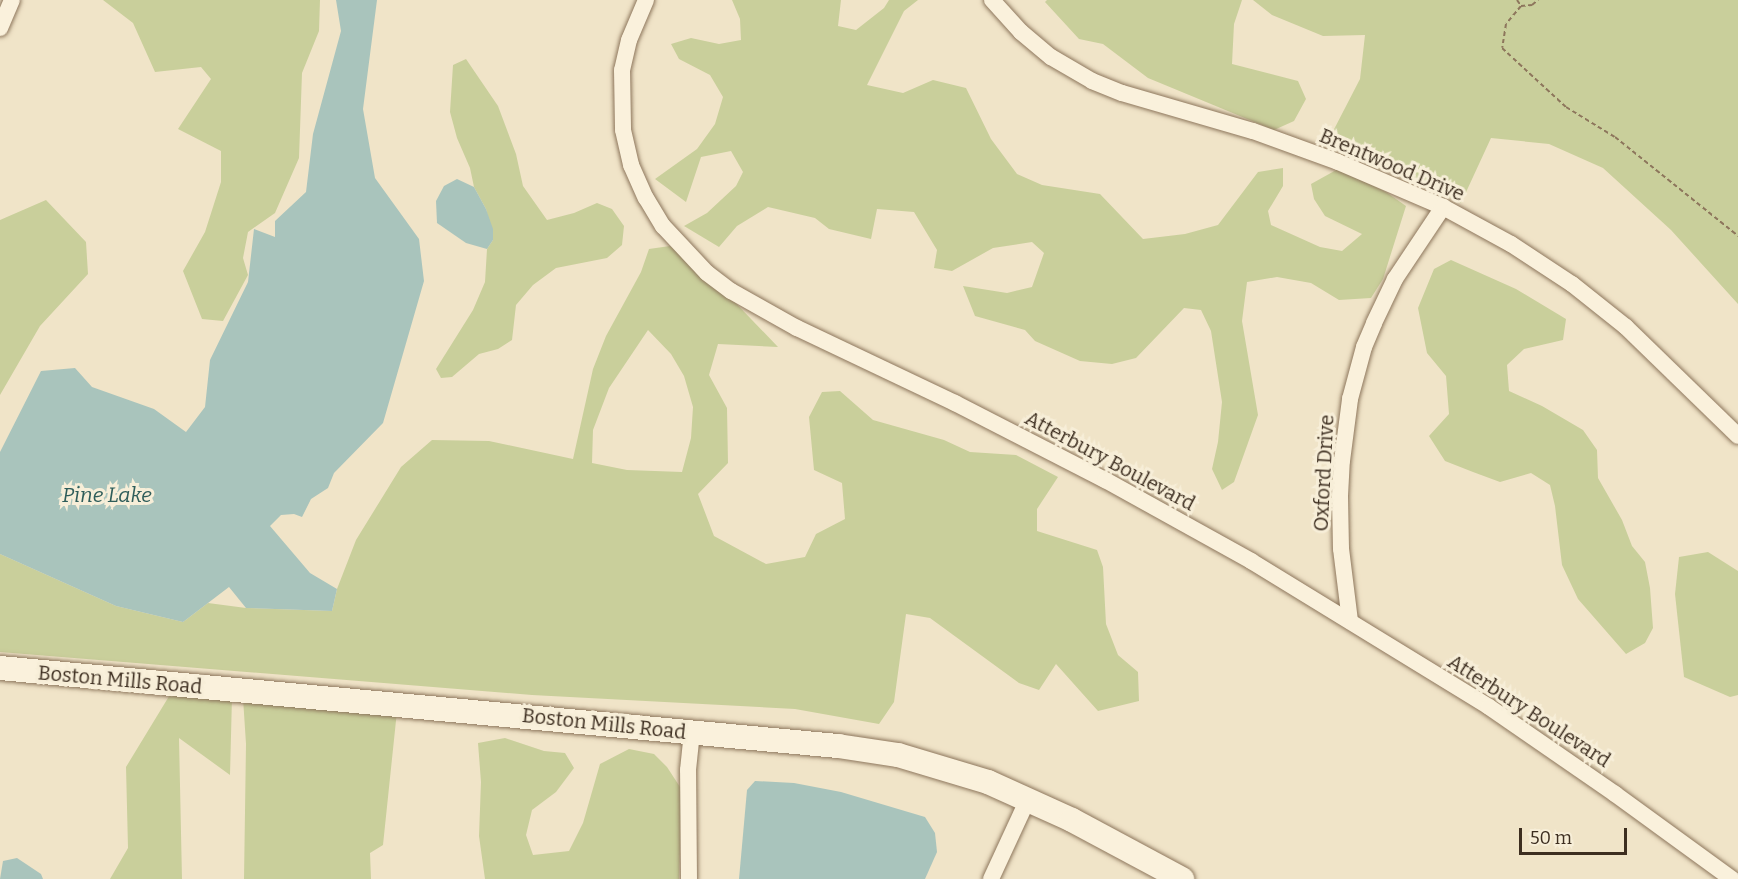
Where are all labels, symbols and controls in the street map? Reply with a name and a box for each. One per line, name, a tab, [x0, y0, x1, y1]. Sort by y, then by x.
street label: Brentwood Drive	[1316, 124, 1468, 206]
street label: Atterbury Boulevard	[1021, 406, 1199, 516]
street label: Oxford Drive	[1309, 414, 1339, 532]
water label: Pine Lake	[62, 482, 152, 508]
street label: Atterbury Boulevard	[1443, 649, 1615, 773]
street label: Boston Mills Road	[37, 661, 203, 699]
street label: Boston Mills Road	[521, 703, 687, 745]
scale bar	[1522, 816, 1630, 854]
text: 50 m	[1530, 827, 1572, 849]

